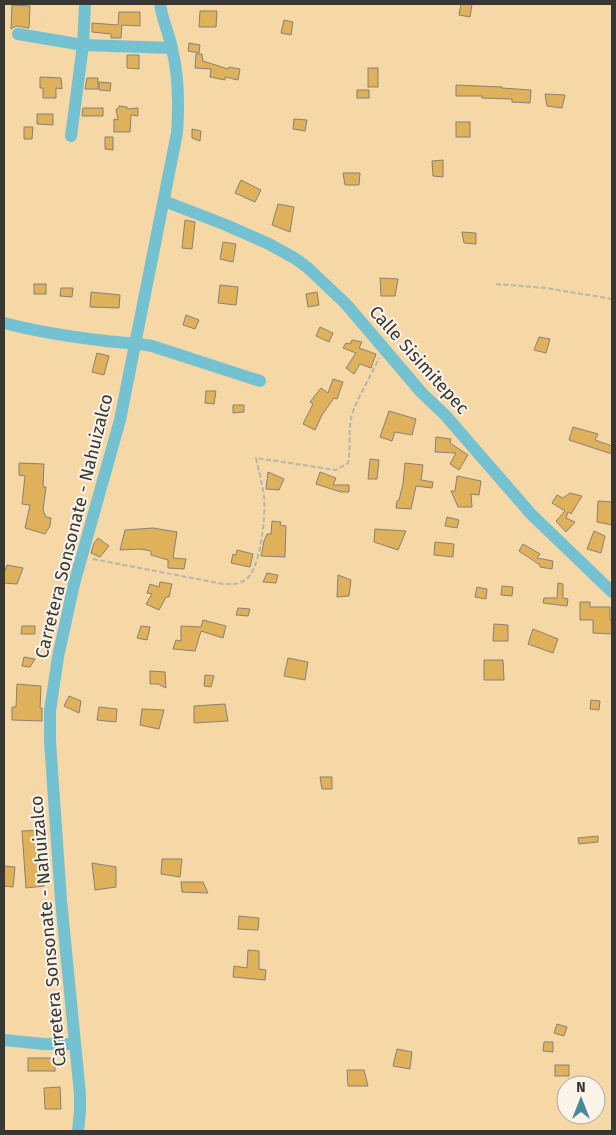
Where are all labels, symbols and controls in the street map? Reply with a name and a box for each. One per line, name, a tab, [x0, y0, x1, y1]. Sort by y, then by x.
street label: Calle Sisimitepec	[364, 301, 474, 419]
street label: Carretera Sonsonate - Nahuizalco	[30, 391, 118, 661]
street label: Carretera Sonsonate - Nahuizalco	[25, 795, 71, 1067]
north arrow	[556, 1075, 606, 1125]
text: N	[576, 1079, 586, 1096]

